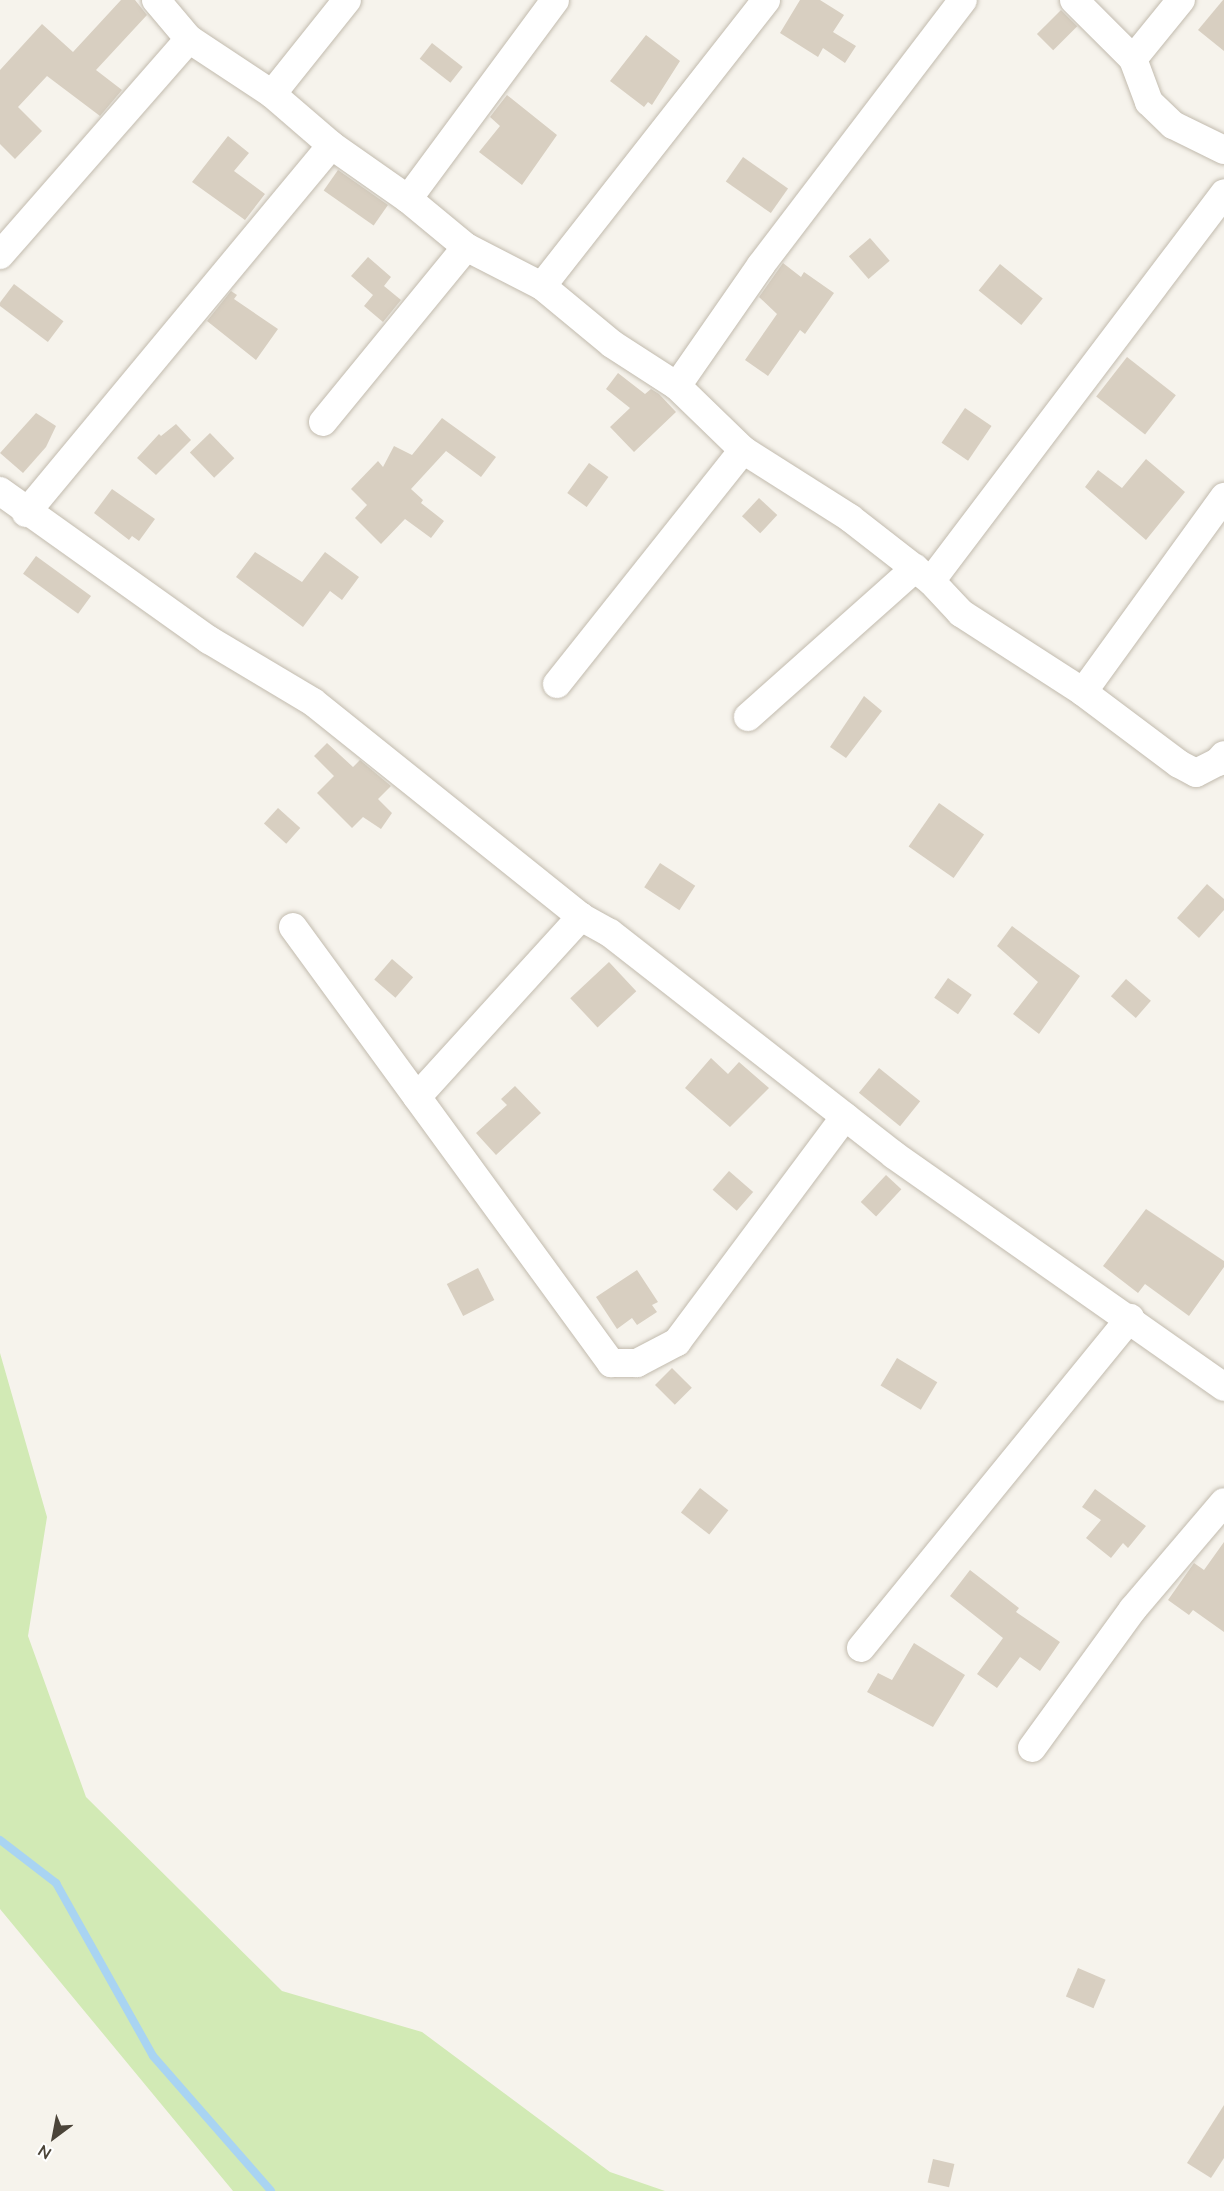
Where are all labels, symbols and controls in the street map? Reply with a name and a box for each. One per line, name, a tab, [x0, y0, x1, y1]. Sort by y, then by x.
north arrow	[24, 2107, 84, 2167]
text: N	[34, 2141, 55, 2164]

